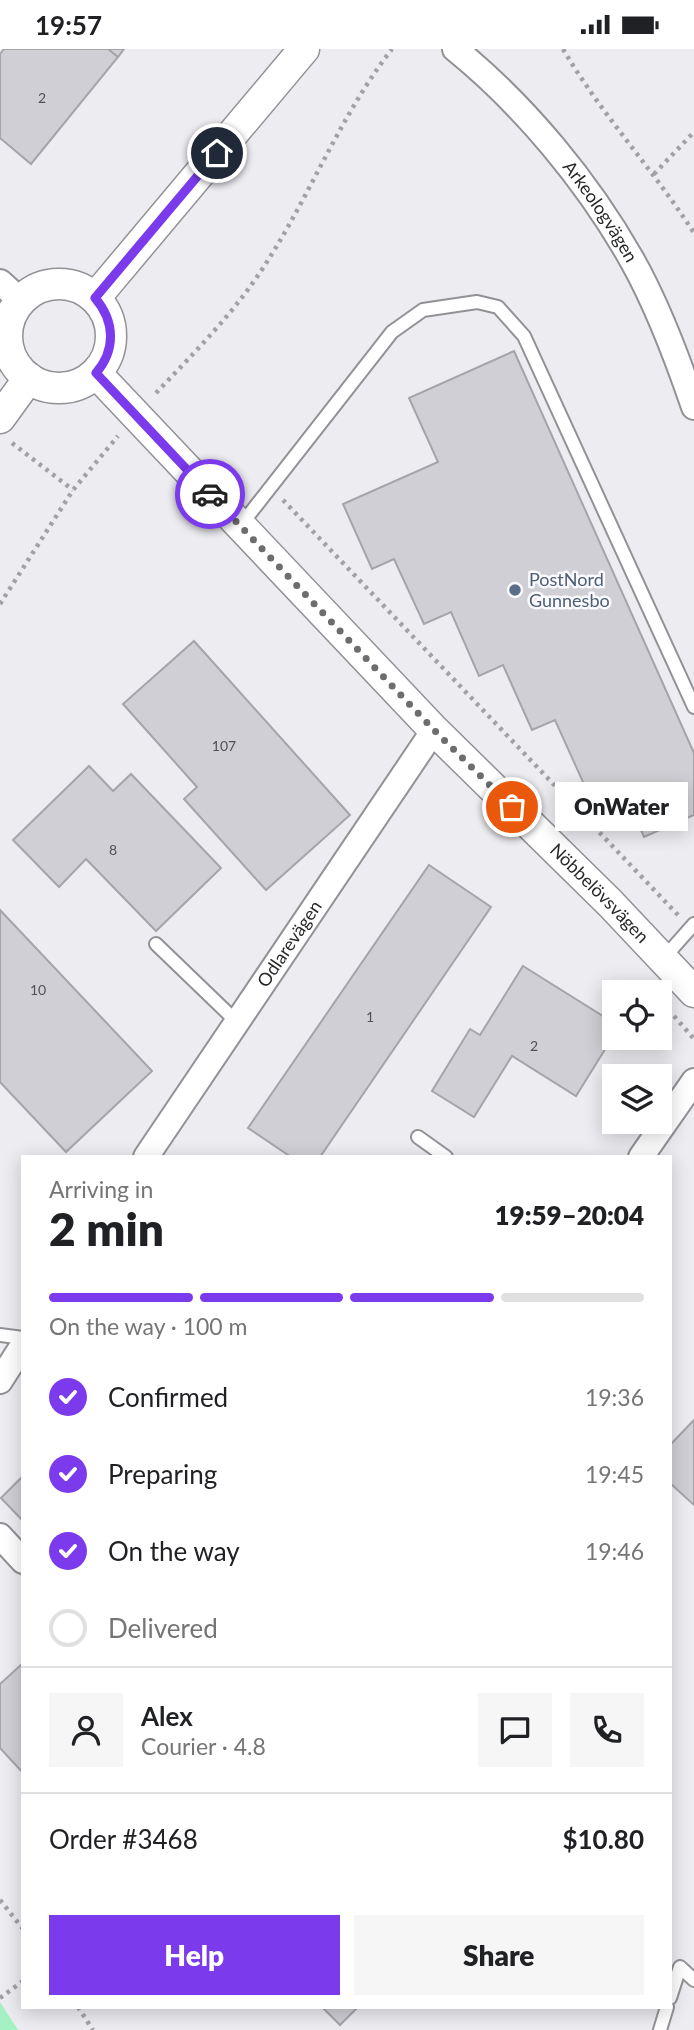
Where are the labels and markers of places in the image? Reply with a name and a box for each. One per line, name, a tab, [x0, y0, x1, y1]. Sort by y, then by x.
pin	[187, 123, 247, 183]
place label: PostNord Gunnesbo	[529, 568, 610, 611]
marker: PostNord Gunnesbo	[507, 582, 523, 598]
pin	[482, 777, 542, 837]
callout: OnWater	[554, 783, 687, 831]

